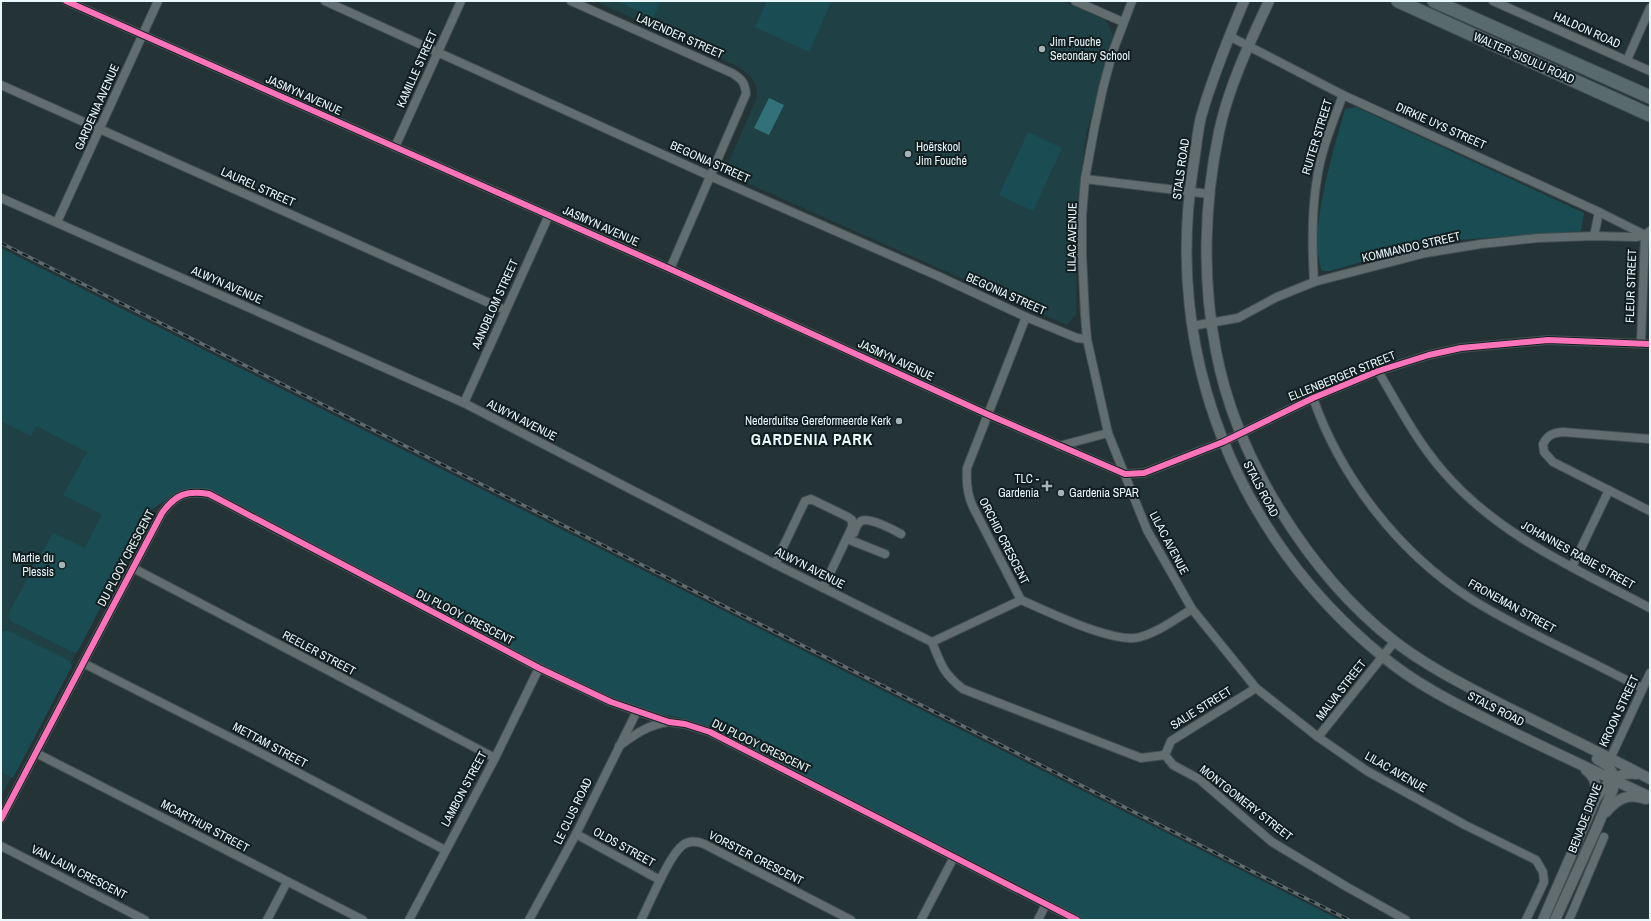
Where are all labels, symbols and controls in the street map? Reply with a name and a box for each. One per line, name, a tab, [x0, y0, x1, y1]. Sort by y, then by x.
street label: HALDON ROAD	[1551, 8, 1623, 52]
street label: LAVENDER STREET	[634, 10, 726, 62]
street label: KAMILLE STREET	[393, 28, 441, 110]
street label: WALTER SISULU ROAD	[1471, 28, 1577, 88]
place label: Jim Fouche Secondary School	[1050, 34, 1130, 64]
marker: Jim Fouche Secondary School	[1037, 44, 1047, 54]
street label: GARDENIA AVENUE	[71, 61, 123, 153]
street label: JASMYN AVENUE	[263, 71, 345, 119]
street label: RUITER STREET	[1298, 97, 1336, 177]
street label: DIRKIE UYS STREET	[1393, 99, 1489, 153]
street label: BEGONIA STREET	[668, 137, 752, 187]
street label: STALS ROAD	[1169, 137, 1193, 201]
place label: Hoërskool Jim Fouché	[916, 139, 967, 169]
marker: Hoërskool Jim Fouché	[903, 149, 913, 159]
street label: LAUREL STREET	[218, 164, 298, 210]
street label: JASMYN AVENUE	[560, 202, 642, 250]
street label: LILAC AVENUE	[1063, 202, 1081, 272]
street label: KOMMANDO STREET	[1360, 228, 1462, 266]
street label: FLEUR STREET	[1622, 249, 1640, 323]
street label: AANDBLOM STREET	[468, 257, 522, 352]
street label: ALWYN AVENUE	[188, 262, 265, 308]
street label: BEGONIA STREET	[964, 269, 1048, 319]
street label: JASMYN AVENUE	[856, 335, 936, 385]
street label: ELLENBERGER STREET	[1286, 347, 1398, 405]
street label: ALWYN AVENUE	[484, 395, 560, 444]
place label: Nederduitse Gereformeerde Kerk	[745, 413, 891, 429]
marker: Nederduitse Gereformeerde Kerk	[894, 416, 904, 426]
district label: GARDENIA PARK	[751, 428, 873, 450]
street label: STALS ROAD	[1239, 458, 1283, 520]
place label: TLC - Gardenia	[998, 471, 1040, 501]
marker: TLC - Gardenia	[1042, 481, 1052, 491]
place label: Gardenia SPAR	[1069, 485, 1139, 501]
marker: Gardenia SPAR	[1056, 488, 1066, 498]
street label: ORCHID CRESCENT	[975, 495, 1033, 587]
street label: DU PLOOY CRESCENT	[94, 507, 158, 609]
street label: LILAC AVENUE	[1146, 509, 1192, 577]
street label: JOHANNES RABIE STREET	[1518, 517, 1638, 593]
street label: ALWYN AVENUE	[772, 543, 848, 592]
place label: Martie du Plessis	[12, 550, 54, 580]
marker: Martie du Plessis	[57, 560, 67, 570]
street label: FRONEMAN STREET	[1465, 575, 1559, 637]
street label: DU PLOOY CRESCENT	[413, 585, 517, 649]
street label: REELER STREET	[280, 627, 358, 679]
street label: MALVA STREET	[1312, 656, 1370, 724]
street label: KROON STREET	[1595, 672, 1643, 750]
street label: SALIE STREET	[1167, 683, 1235, 733]
street label: STALS ROAD	[1465, 688, 1527, 730]
street label: DU PLOOY CRESCENT	[709, 715, 813, 777]
street label: METTAM STREET	[230, 719, 310, 771]
street label: LILAC AVENUE	[1362, 748, 1430, 796]
street label: LAMBON STREET	[437, 749, 491, 829]
street label: MONTGOMERY STREET	[1196, 762, 1296, 844]
street label: LE CLUS ROAD	[550, 775, 596, 847]
street label: BENADE DRIVE	[1564, 781, 1606, 855]
street label: MCARTHUR STREET	[158, 796, 252, 856]
street label: OLDS STREET	[590, 823, 658, 871]
street label: VORSTER CRESCENT	[706, 827, 806, 889]
street label: VAN LAUN CRESCENT	[28, 841, 130, 903]

